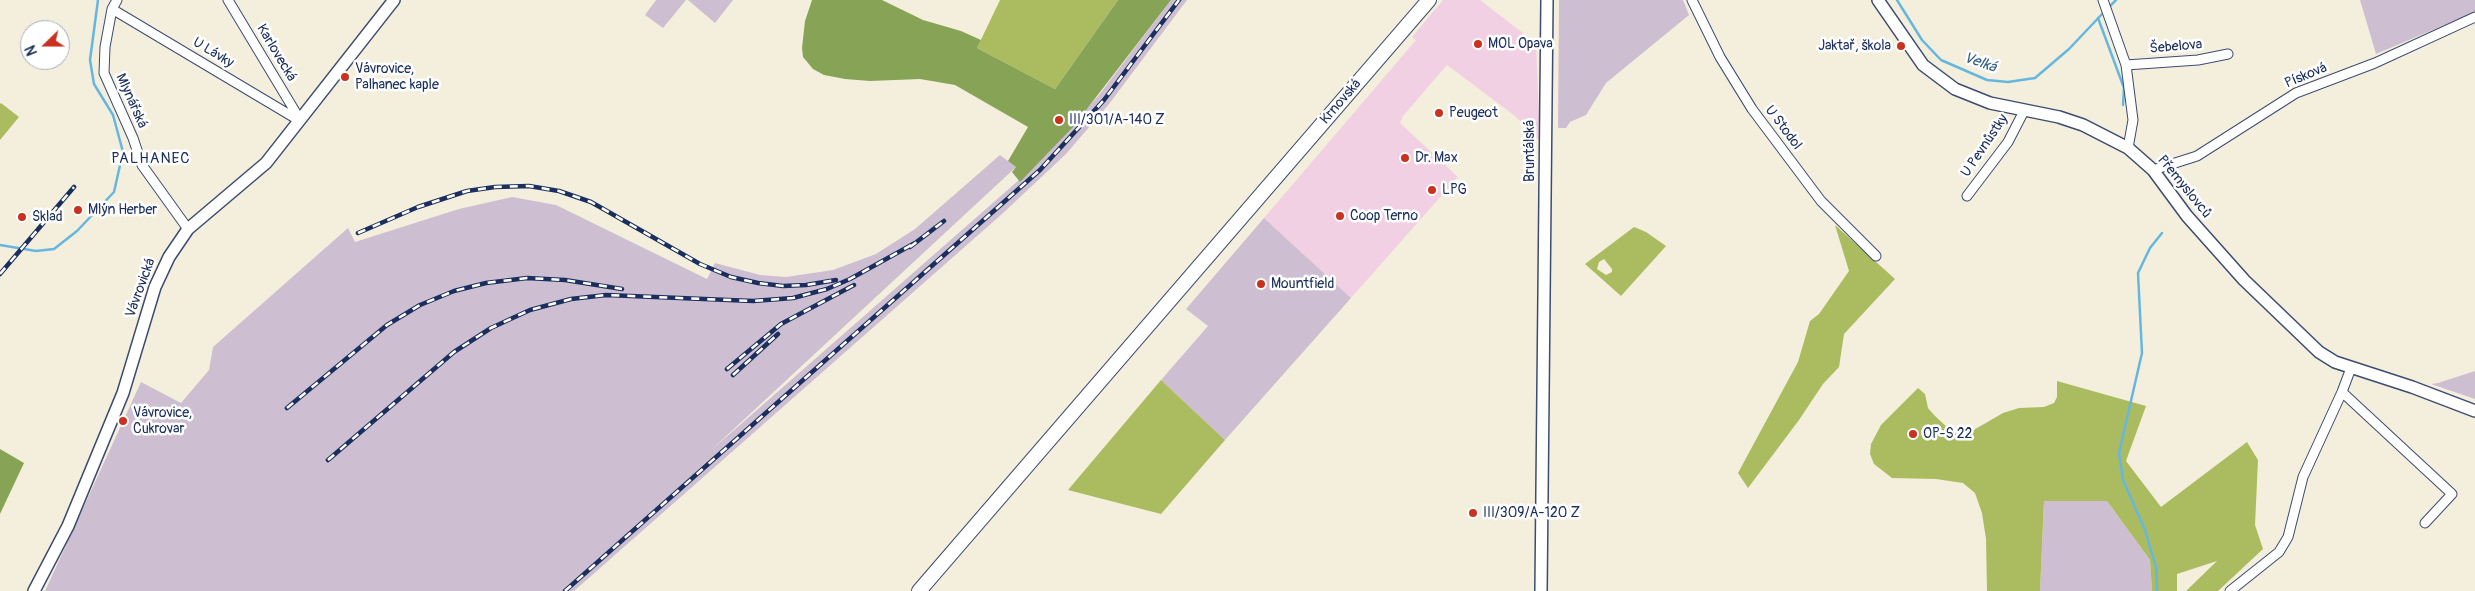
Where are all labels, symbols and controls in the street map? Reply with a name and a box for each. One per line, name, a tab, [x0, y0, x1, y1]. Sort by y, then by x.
north arrow	[20, 20, 70, 70]
street label: Karlovecká	[252, 21, 300, 85]
street label: U Lávky	[189, 34, 237, 72]
place label: MOL Opava	[1488, 36, 1553, 52]
street label: Šebelova	[2149, 36, 2203, 58]
marker: MOL Opava	[1472, 38, 1484, 50]
place label: Jaktař, škola	[1818, 38, 1891, 54]
marker: Jaktař, škola	[1895, 40, 1907, 52]
text: N	[22, 43, 41, 58]
water label: Velká	[1961, 49, 1999, 77]
street label: Písková	[2282, 60, 2330, 92]
place label: Vávrovice, Palhanec kaple	[355, 61, 439, 94]
street label: Mlynářská	[112, 71, 150, 131]
marker: Vávrovice, Palhanec kaple	[339, 71, 351, 83]
street label: Krnovská	[1317, 76, 1365, 128]
street label: U Stodol	[1761, 103, 1805, 153]
place label: Peugeot	[1449, 105, 1498, 121]
marker: Peugeot	[1433, 107, 1445, 119]
street label: U Pevnůstky	[1958, 111, 2012, 181]
place label: III/301/A-140 Z	[1069, 112, 1165, 128]
marker: III/301/A-140 Z	[1053, 114, 1065, 126]
street label: Bruntálská	[1522, 120, 1538, 182]
district label: PALHANEC	[110, 150, 192, 168]
place label: Dr. Max	[1415, 150, 1458, 166]
marker: Dr. Max	[1399, 152, 1411, 164]
street label: Přemyslovců	[2154, 152, 2214, 222]
place label: LPG	[1442, 182, 1467, 198]
marker: LPG	[1426, 184, 1438, 196]
place label: Mlýn Herber	[88, 202, 157, 218]
marker: Mlýn Herber	[72, 204, 84, 216]
place label: Coop Terno	[1350, 208, 1418, 224]
place label: Sklad	[32, 209, 63, 225]
marker: Coop Terno	[1334, 210, 1346, 222]
marker: Sklad	[16, 211, 28, 223]
street label: Vávrovická	[123, 256, 159, 320]
place label: Mountfield	[1271, 276, 1334, 292]
marker: Mountfield	[1255, 278, 1267, 290]
place label: Vávrovice, Cukrovar	[133, 405, 192, 438]
marker: Vávrovice, Cukrovar	[117, 415, 129, 427]
place label: OP-S 22	[1923, 426, 1972, 442]
marker: OP-S 22	[1907, 428, 1919, 440]
place label: III/309/A-120 Z	[1483, 505, 1580, 521]
marker: III/309/A-120 Z	[1467, 507, 1479, 519]

